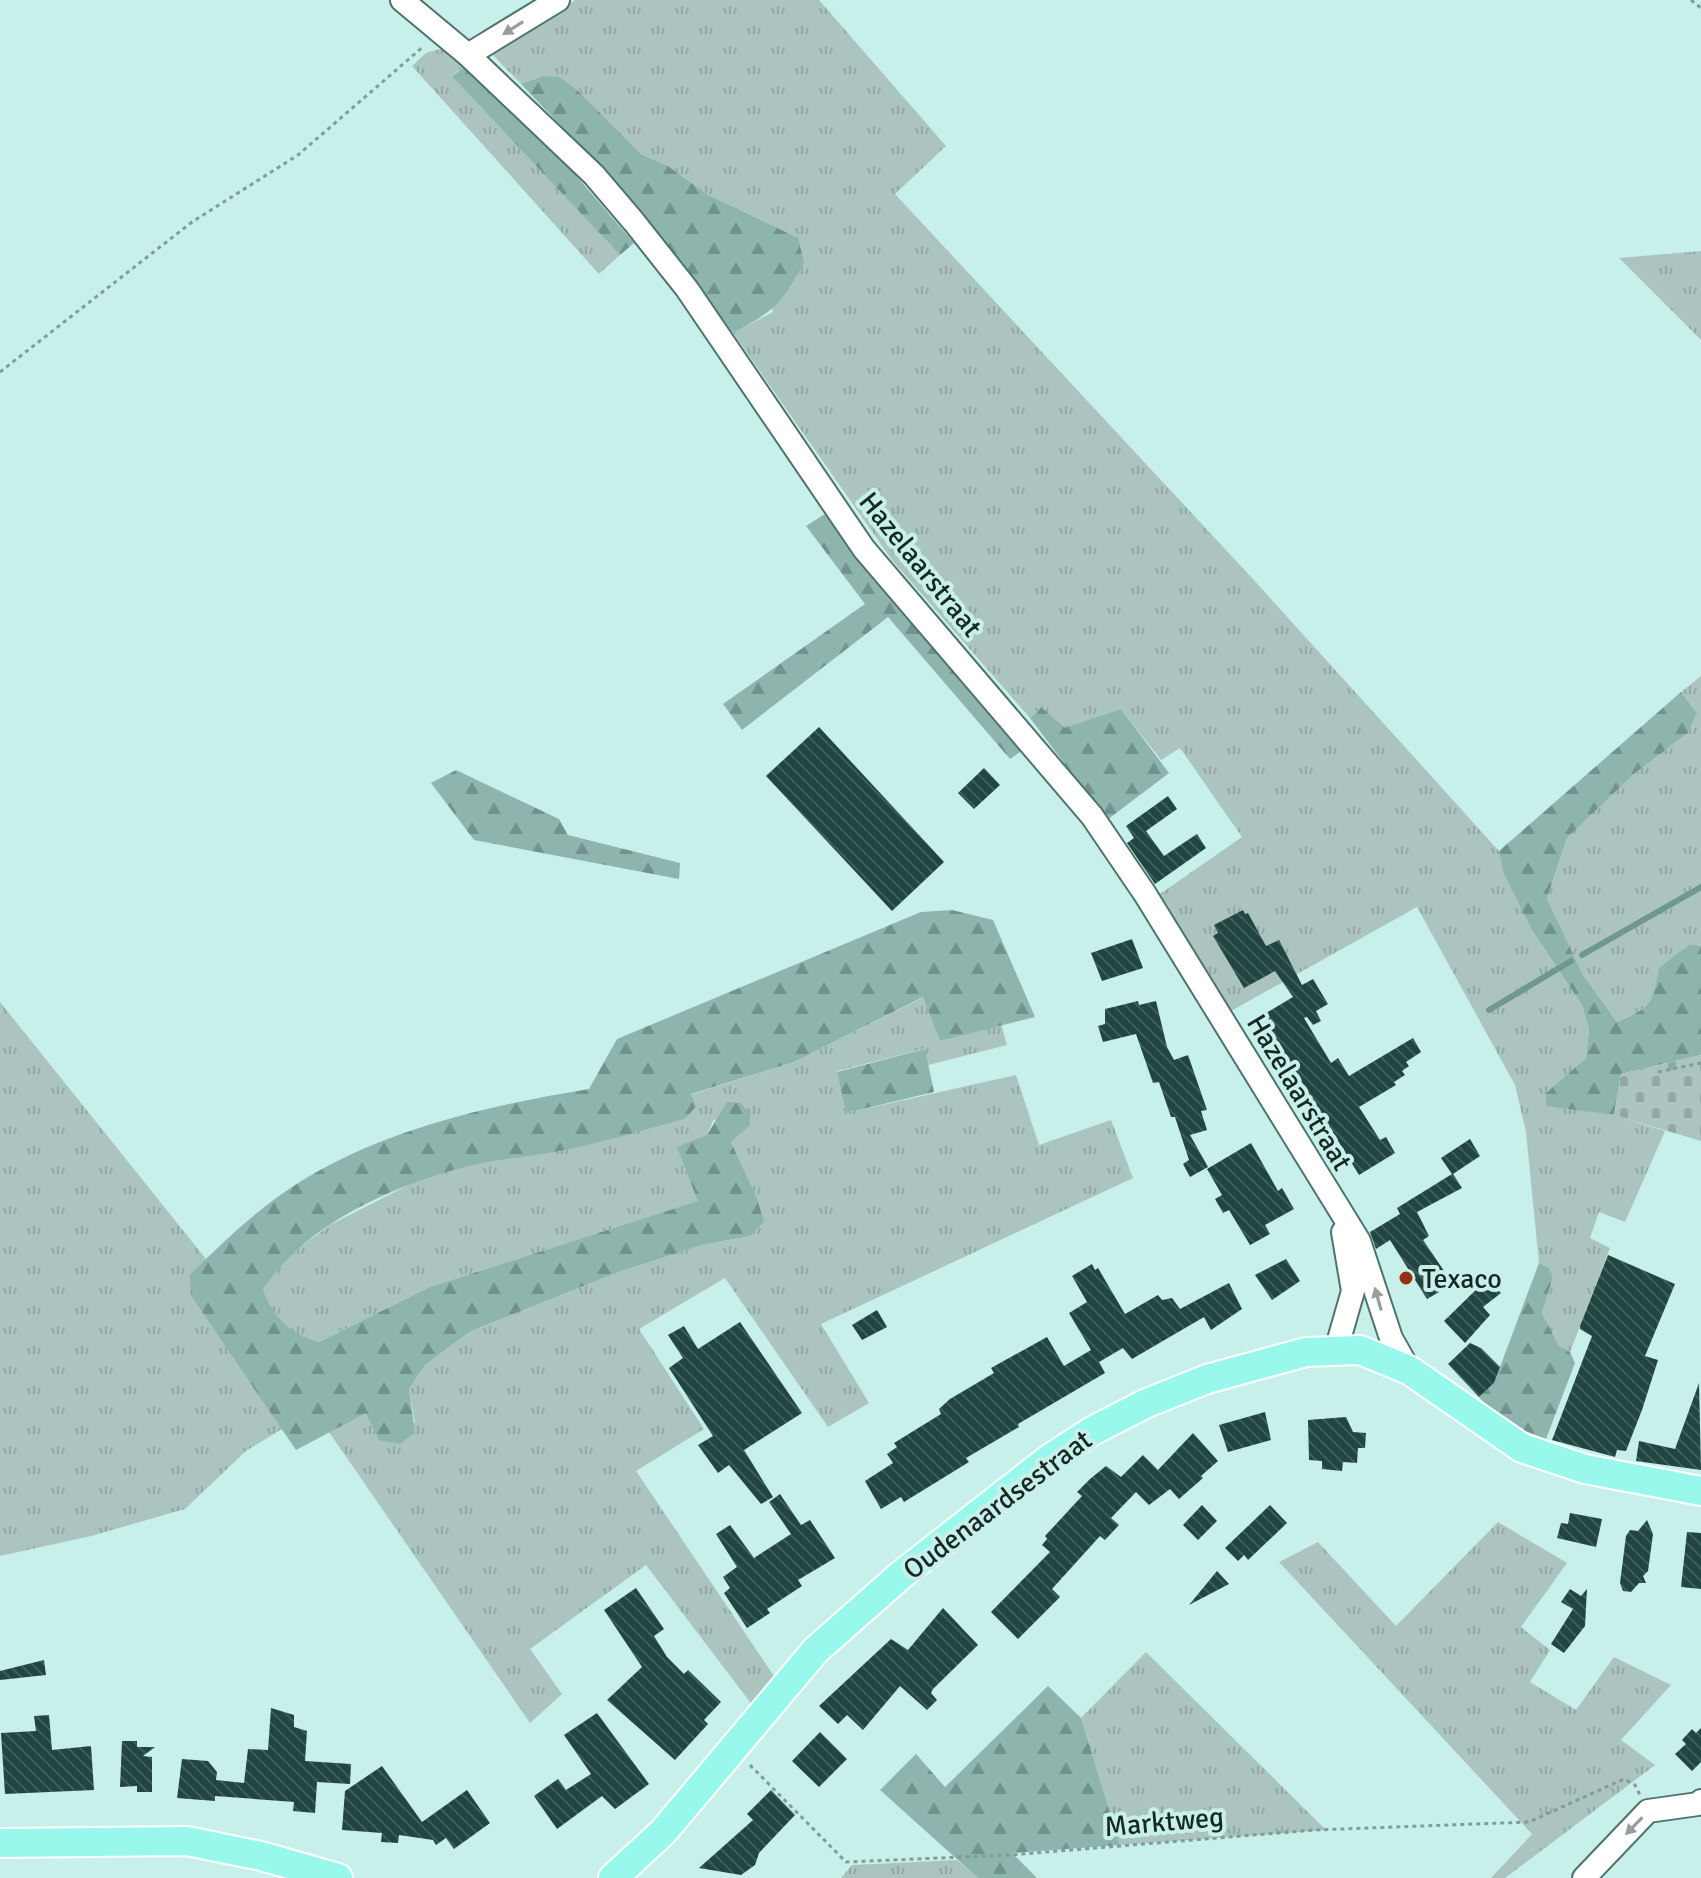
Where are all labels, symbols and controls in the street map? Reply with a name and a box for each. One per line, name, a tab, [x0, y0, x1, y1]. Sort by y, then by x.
one-way arrow	[502, 20, 524, 34]
street label: Hazelaarstraat	[852, 485, 989, 644]
street label: Hazelaarstraat	[1239, 1008, 1359, 1177]
place label: Texaco	[1422, 1262, 1502, 1296]
marker: Texaco	[1397, 1269, 1415, 1287]
one-way arrow	[1371, 1287, 1384, 1311]
street label: Oudenaardsestraat	[897, 1423, 1099, 1587]
street label: Marktweg	[1103, 1800, 1225, 1844]
one-way arrow	[1625, 1816, 1643, 1835]

